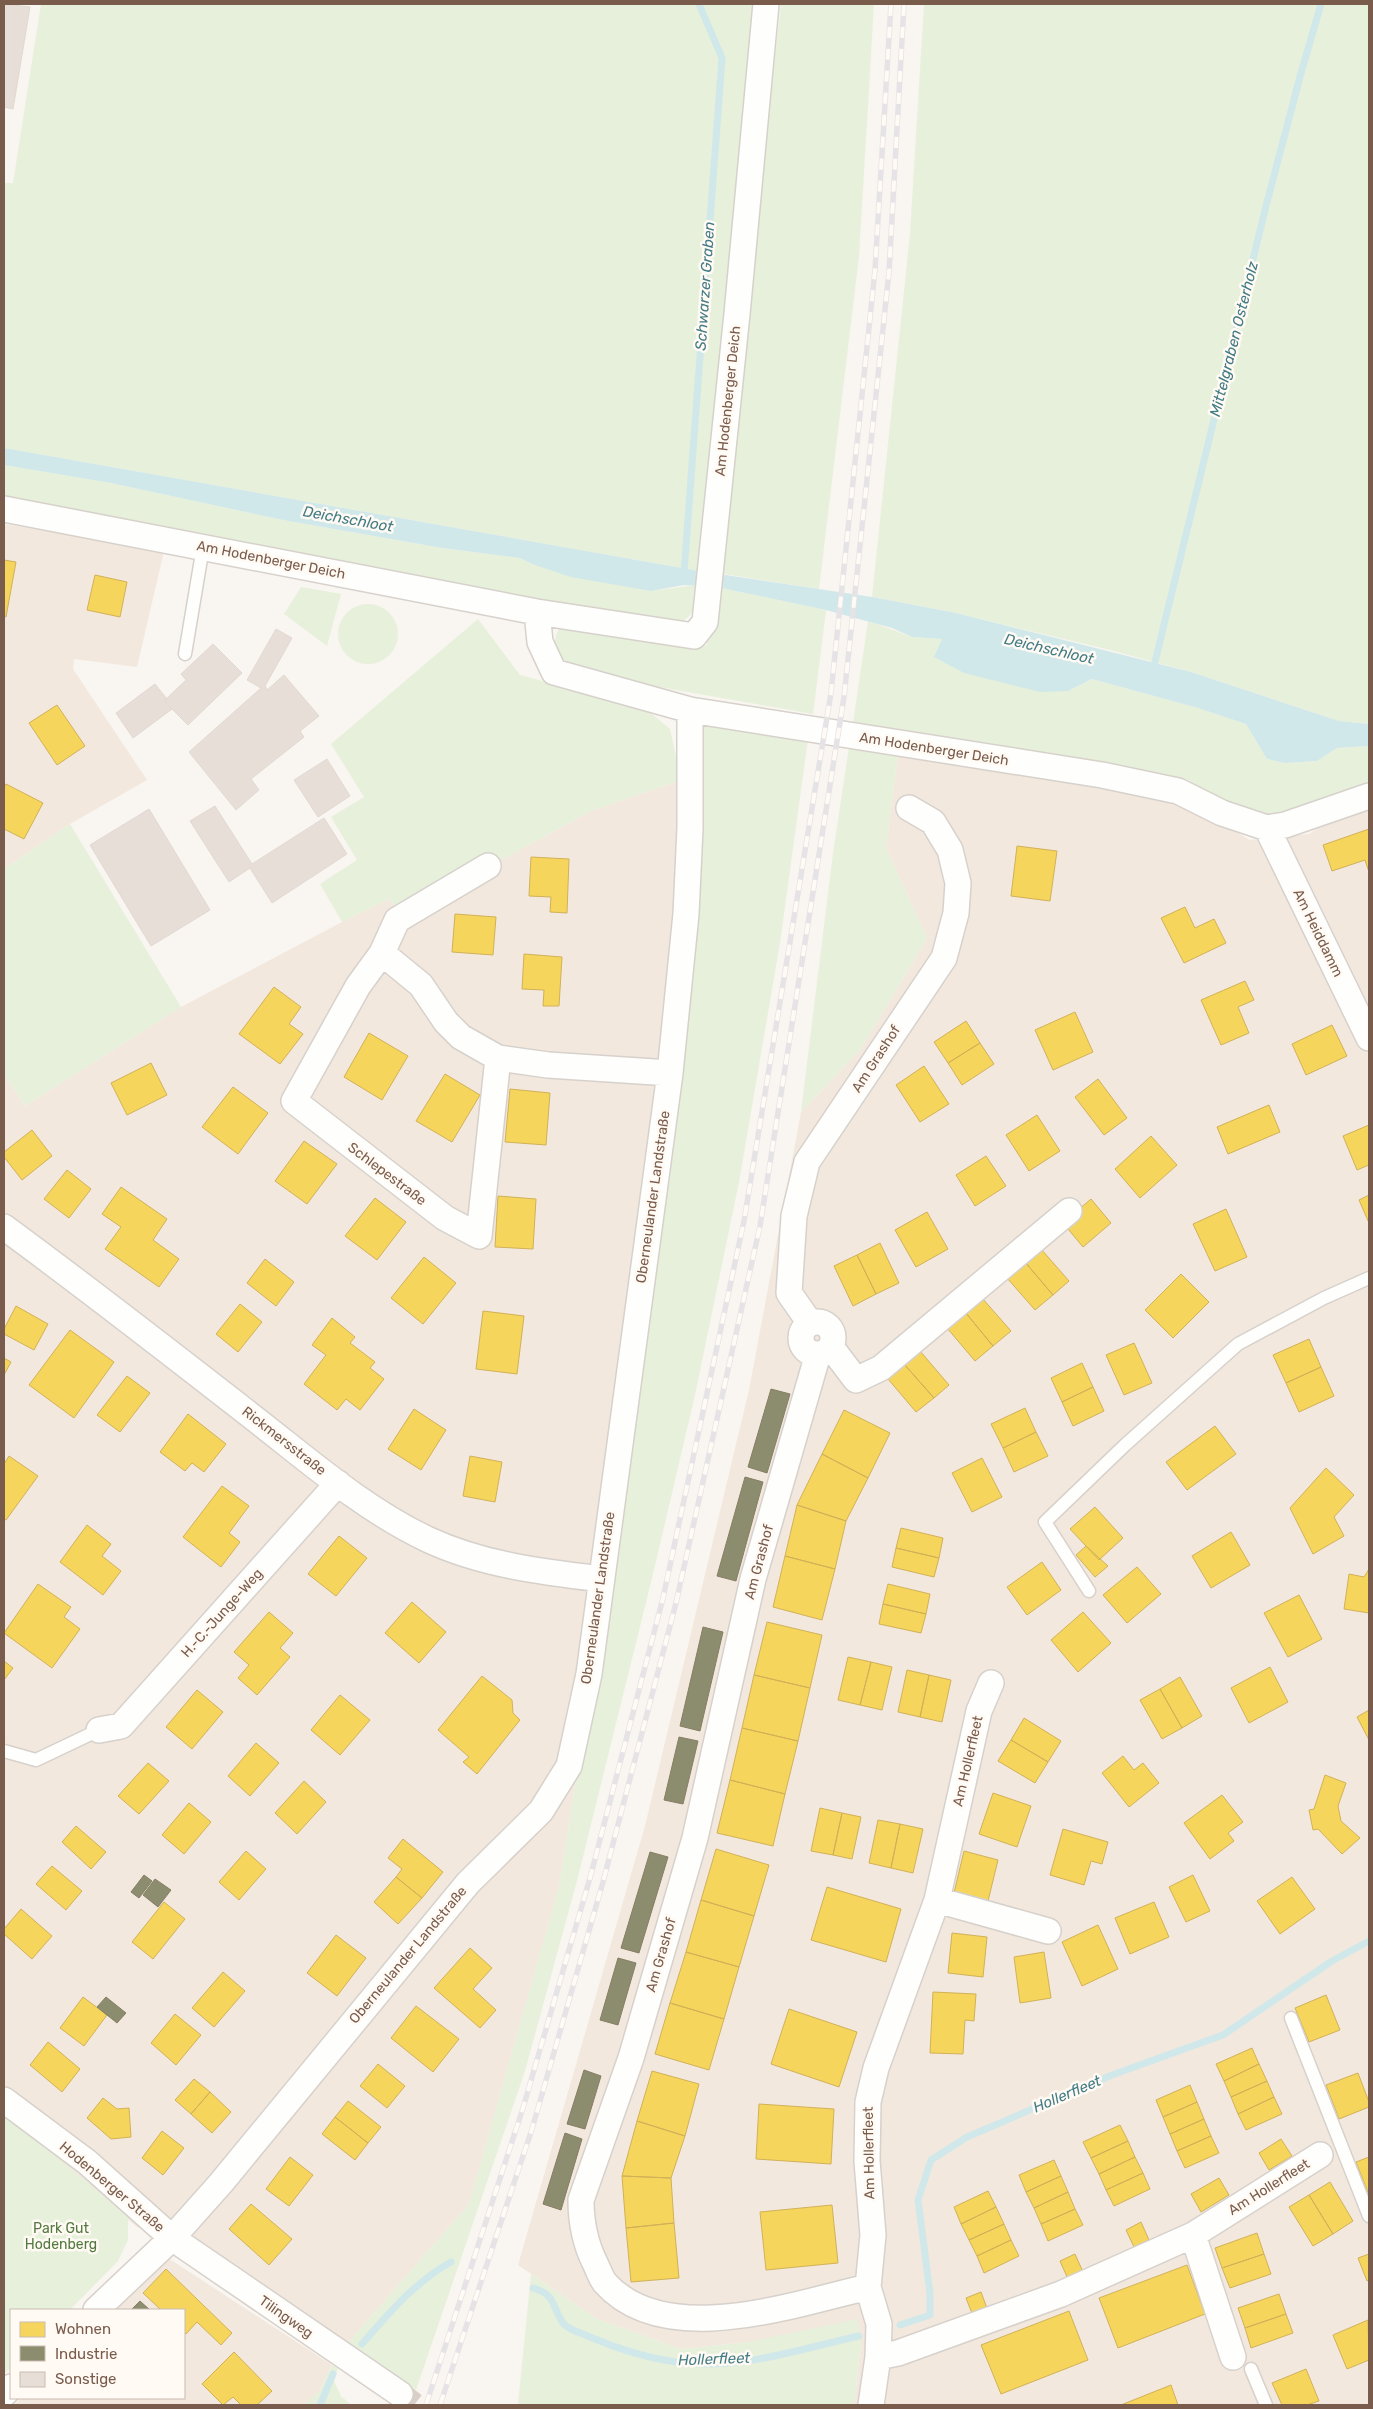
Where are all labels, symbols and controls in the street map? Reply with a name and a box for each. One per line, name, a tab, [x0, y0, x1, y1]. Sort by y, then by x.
water label: Schwarzer Graben	[692, 221, 718, 351]
water label: Mittelgraben Osterholz	[1206, 259, 1262, 418]
street label: Am Hodenberger Deich	[712, 325, 744, 477]
water label: Deichschloot	[301, 502, 395, 536]
street label: Am Hodenberger Deich	[195, 537, 347, 583]
water label: Deichschloot	[1002, 630, 1096, 668]
street label: Am Hodenberger Deich	[858, 729, 1010, 769]
street label: Am Heiddamm	[1289, 886, 1347, 980]
street label: Am Grashof	[848, 1022, 904, 1096]
street label: Oberneulander Landstraße	[632, 1110, 674, 1284]
street label: Schlepestraße	[344, 1139, 430, 1209]
street label: Rickmersstraße	[239, 1403, 329, 1479]
street label: Oberneulander Landstraße	[577, 1511, 619, 1685]
street label: Am Grashof	[741, 1522, 777, 1601]
street label: H.-C.-Junge-Weg	[178, 1565, 266, 1661]
street label: Am Hollerfleet	[949, 1713, 987, 1808]
street label: Oberneulander Landstraße	[346, 1883, 471, 2027]
street label: Am Grashof	[642, 1915, 680, 1994]
water label: Hollerfleet	[1030, 2072, 1104, 2116]
street label: Am Hollerfleet	[860, 2106, 878, 2200]
street label: Hodenberger Straße	[56, 2138, 168, 2236]
street label: Am Hollerfleet	[1225, 2155, 1313, 2219]
park label: Park Gut Hodenberg	[25, 2220, 97, 2253]
street label: Tilingweg	[256, 2292, 316, 2342]
legend	[10, 2309, 185, 2399]
text: Wohnen	[55, 2320, 111, 2338]
text: Industrie	[55, 2345, 117, 2363]
water label: Hollerfleet	[678, 2349, 751, 2369]
text: Sonstige	[55, 2370, 117, 2388]

